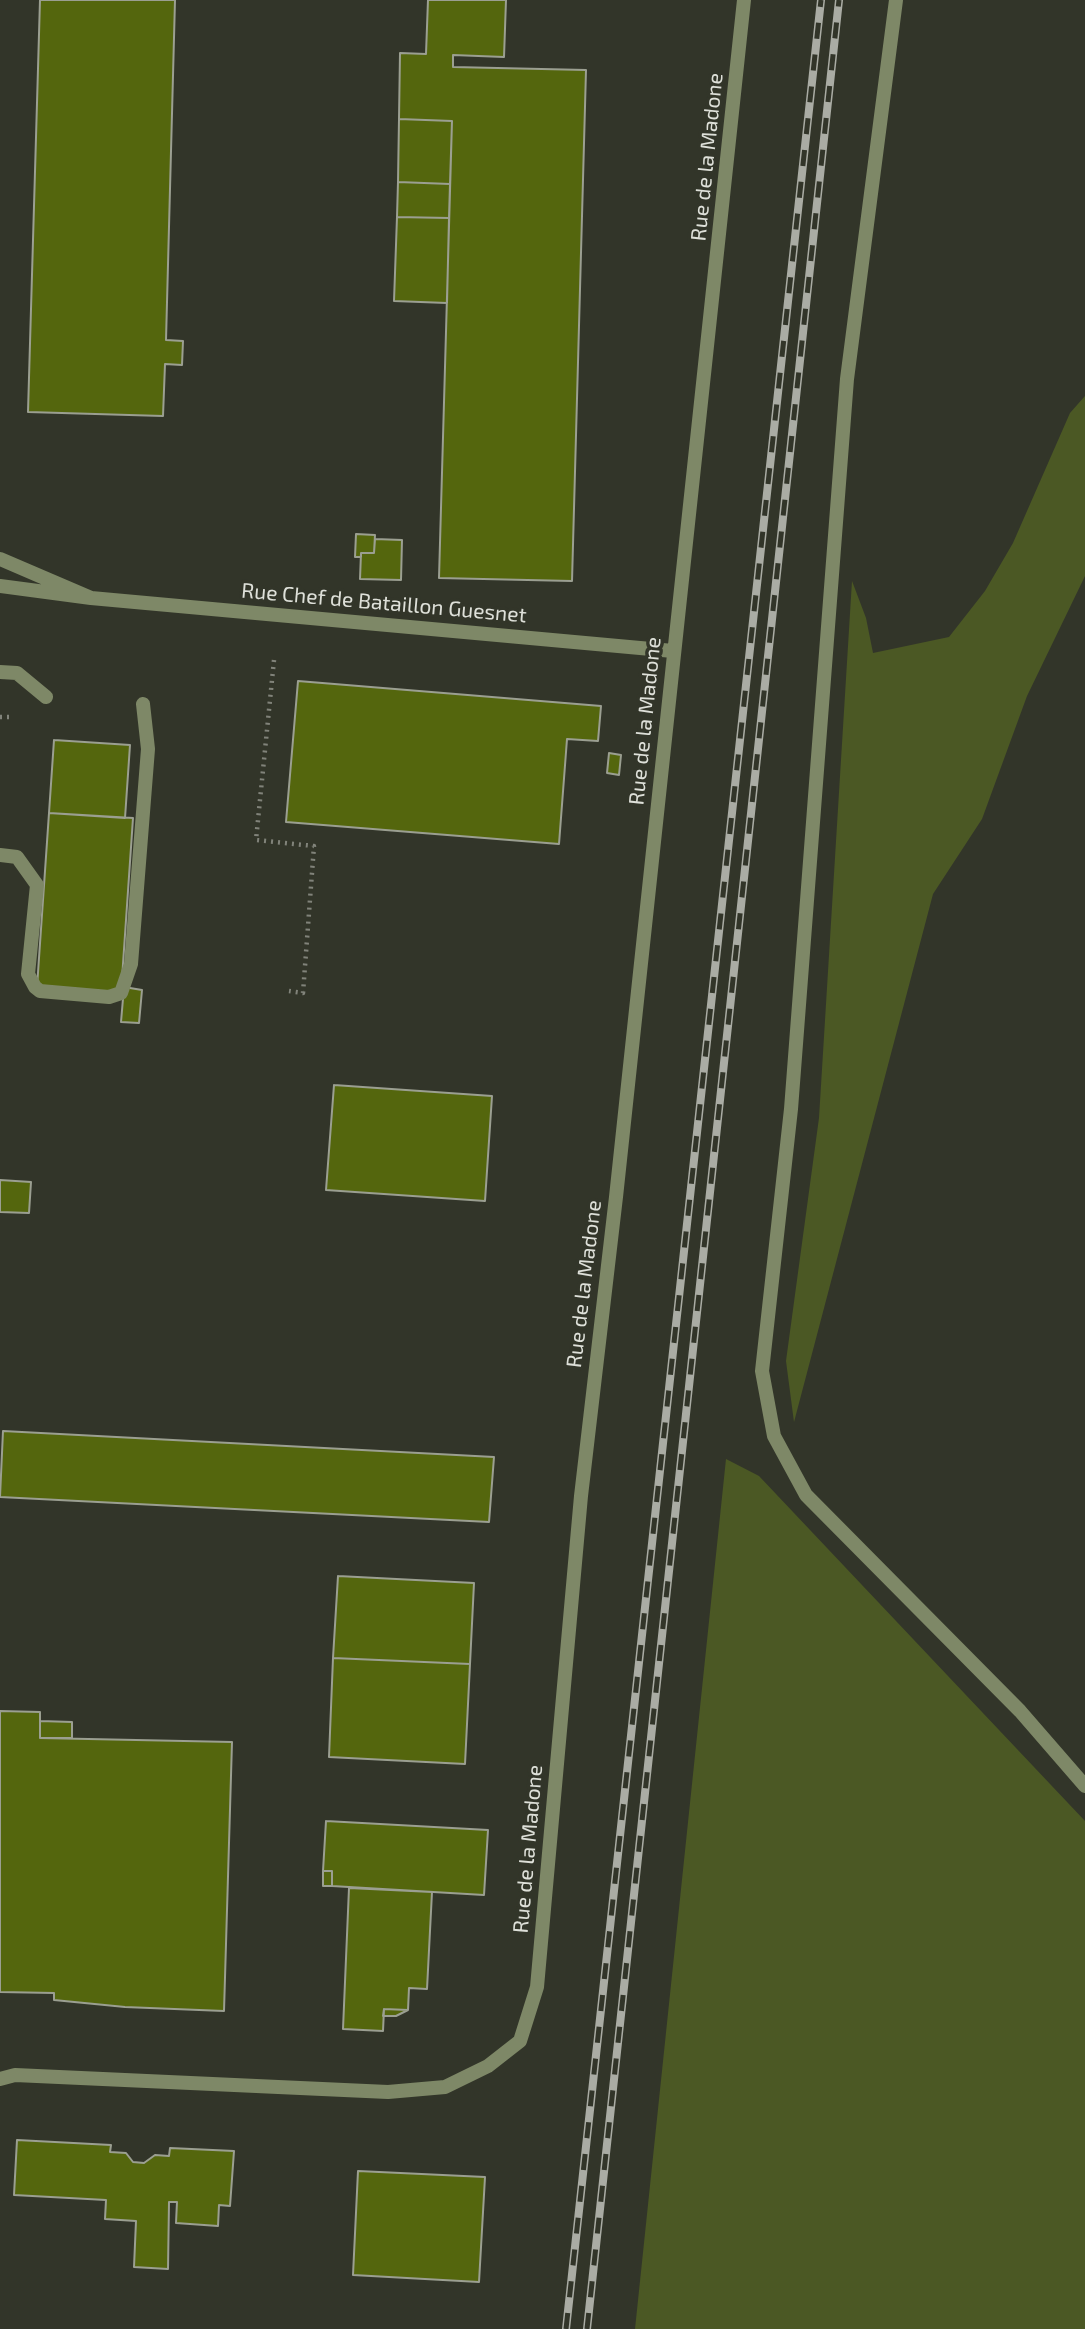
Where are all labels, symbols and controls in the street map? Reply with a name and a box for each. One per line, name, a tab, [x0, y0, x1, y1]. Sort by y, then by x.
street label: Rue de la Madone	[686, 72, 728, 242]
street label: Rue Chef de Bataillon Guesnet	[240, 578, 528, 628]
street label: Rue de la Madone	[624, 636, 666, 806]
street label: Rue de la Madone	[561, 1199, 607, 1369]
street label: Rue de la Madone	[508, 1764, 548, 1934]

